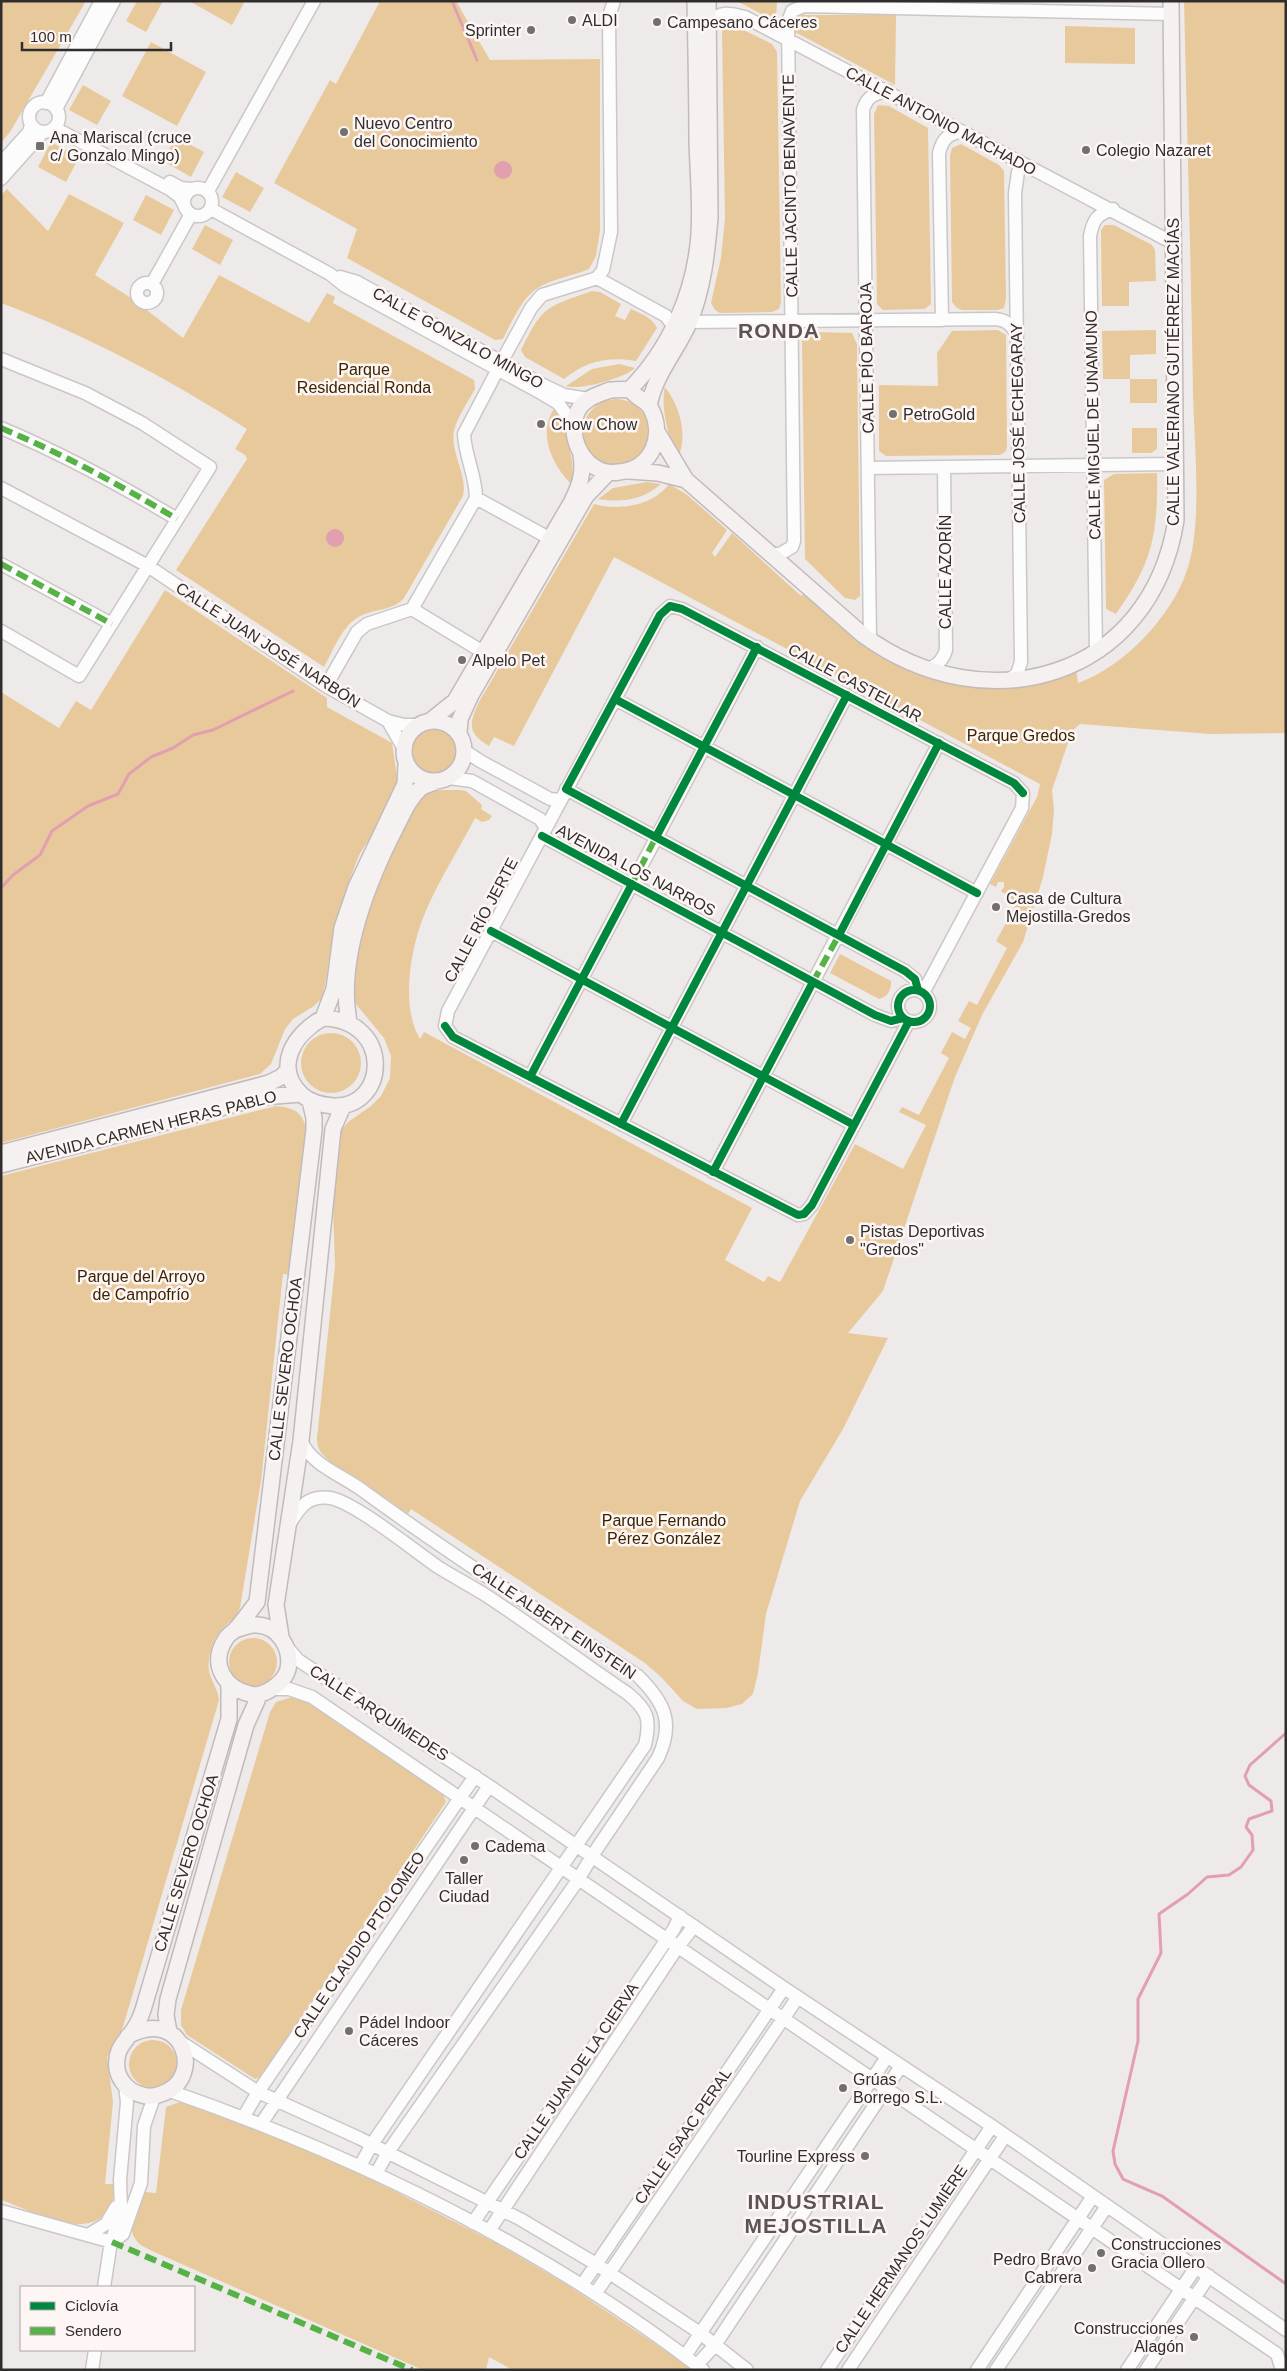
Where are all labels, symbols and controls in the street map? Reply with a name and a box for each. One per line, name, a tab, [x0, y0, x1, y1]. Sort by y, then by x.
place label: ALDI	[582, 12, 618, 29]
marker: ALDI	[566, 14, 578, 26]
place label: Campesano Cáceres	[667, 14, 817, 31]
marker: Campesano Cáceres	[651, 16, 663, 28]
scale bar	[22, 20, 171, 52]
place label: Sprinter	[465, 22, 522, 39]
marker: Sprinter	[525, 24, 537, 36]
text: 100 m	[30, 28, 72, 45]
street label: CALLE ANTONIO MACHADO	[843, 63, 1039, 179]
street label: CALLE JACINTO BENAVENTE	[780, 74, 800, 298]
place label: Nuevo Centro del Conocimiento	[354, 115, 478, 150]
marker: Nuevo Centro del Conocimiento	[338, 126, 350, 138]
place label: Ana Mariscal (cruce c/ Gonzalo Mingo)	[50, 129, 191, 164]
marker: Ana Mariscal (cruce c/ Gonzalo Mingo)	[34, 140, 46, 152]
place label: Colegio Nazaret	[1096, 142, 1211, 159]
marker: Colegio Nazaret	[1080, 144, 1092, 156]
street label: CALLE VALERIANO GUTIÉRREZ MACÍAS	[1164, 218, 1182, 526]
street label: CALLE PÍO BAROJA	[856, 282, 877, 434]
street label: CALLE GONZALO MINGO	[370, 284, 546, 392]
street label: CALLE MIGUEL DE UNAMUNO	[1082, 310, 1104, 540]
district label: RONDA	[738, 319, 820, 342]
street label: CALLE JOSÉ ECHEGARAY	[1007, 322, 1028, 523]
park label: Parque Residencial Ronda	[297, 361, 431, 396]
place label: PetroGold	[903, 406, 975, 423]
marker: PetroGold	[887, 408, 899, 420]
place label: Chow Chow	[551, 416, 638, 433]
marker: Chow Chow	[535, 418, 547, 430]
street label: CALLE AZORÍN	[936, 515, 954, 629]
street label: CALLE JUAN JOSÉ NARBÓN	[173, 578, 364, 711]
street label: CALLE CASTELLAR	[785, 641, 925, 725]
place label: Alpelo Pet	[472, 652, 545, 669]
marker: Alpelo Pet	[456, 654, 468, 666]
park label: Parque Gredos	[967, 727, 1075, 744]
street label: AVENIDA LOS NARROS	[554, 821, 718, 919]
street label: CALLE RÍO JERTE	[440, 854, 521, 985]
place label: Casa de Cultura Mejostilla-Gredos	[1006, 890, 1130, 925]
marker: Casa de Cultura Mejostilla-Gredos	[990, 901, 1002, 913]
street label: AVENIDA CARMEN HERAS PABLO	[24, 1088, 278, 1166]
place label: Pistas Deportivas "Gredos"	[860, 1223, 985, 1258]
marker: Pistas Deportivas "Gredos"	[844, 1234, 856, 1246]
park label: Parque del Arroyo de Campofrío	[77, 1268, 205, 1303]
street label: CALLE SEVERO OCHOA	[265, 1276, 305, 1462]
park label: Parque Fernando Pérez González	[602, 1512, 726, 1547]
street label: CALLE ALBERT EINSTEIN	[469, 1560, 639, 1682]
street label: CALLE ARQUÍMEDES	[307, 1661, 452, 1764]
street label: CALLE SEVERO OCHOA	[151, 1772, 221, 1954]
place label: Cadema	[485, 1838, 546, 1855]
marker: Cadema	[469, 1840, 481, 1852]
street label: CALLE CLAUDIO PTOLOMEO	[290, 1849, 428, 2041]
marker: Taller Ciudad	[458, 1854, 470, 1866]
place label: Taller Ciudad	[439, 1870, 489, 1905]
street label: CALLE JUAN DE LA CIERVA	[510, 1979, 642, 2162]
place label: Pádel Indoor Cáceres	[359, 2014, 450, 2049]
marker: Pádel Indoor Cáceres	[343, 2025, 355, 2037]
street label: CALLE ISAAC PERAL	[631, 2065, 735, 2207]
place label: Grúas Borrego S.L.	[853, 2071, 943, 2106]
marker: Grúas Borrego S.L.	[837, 2082, 849, 2094]
place label: Tourline Express	[737, 2148, 855, 2165]
marker: Tourline Express	[859, 2150, 871, 2162]
street label: CALLE HERMANOS LUMIÈRE	[831, 2161, 970, 2356]
district label: INDUSTRIAL MEJOSTILLA	[744, 2190, 888, 2237]
place label: Construcciones Gracia Ollero	[1111, 2236, 1221, 2271]
marker: Construcciones Gracia Ollero	[1095, 2247, 1107, 2259]
place label: Pedro Bravo Cabrera	[993, 2251, 1082, 2286]
marker: Pedro Bravo Cabrera	[1086, 2262, 1098, 2274]
legend	[20, 2286, 195, 2351]
text: Ciclovía	[65, 2297, 119, 2314]
place label: Construcciones Alagón	[1074, 2320, 1184, 2355]
text: Sendero	[65, 2322, 122, 2339]
marker: Construcciones Alagón	[1188, 2331, 1200, 2343]

